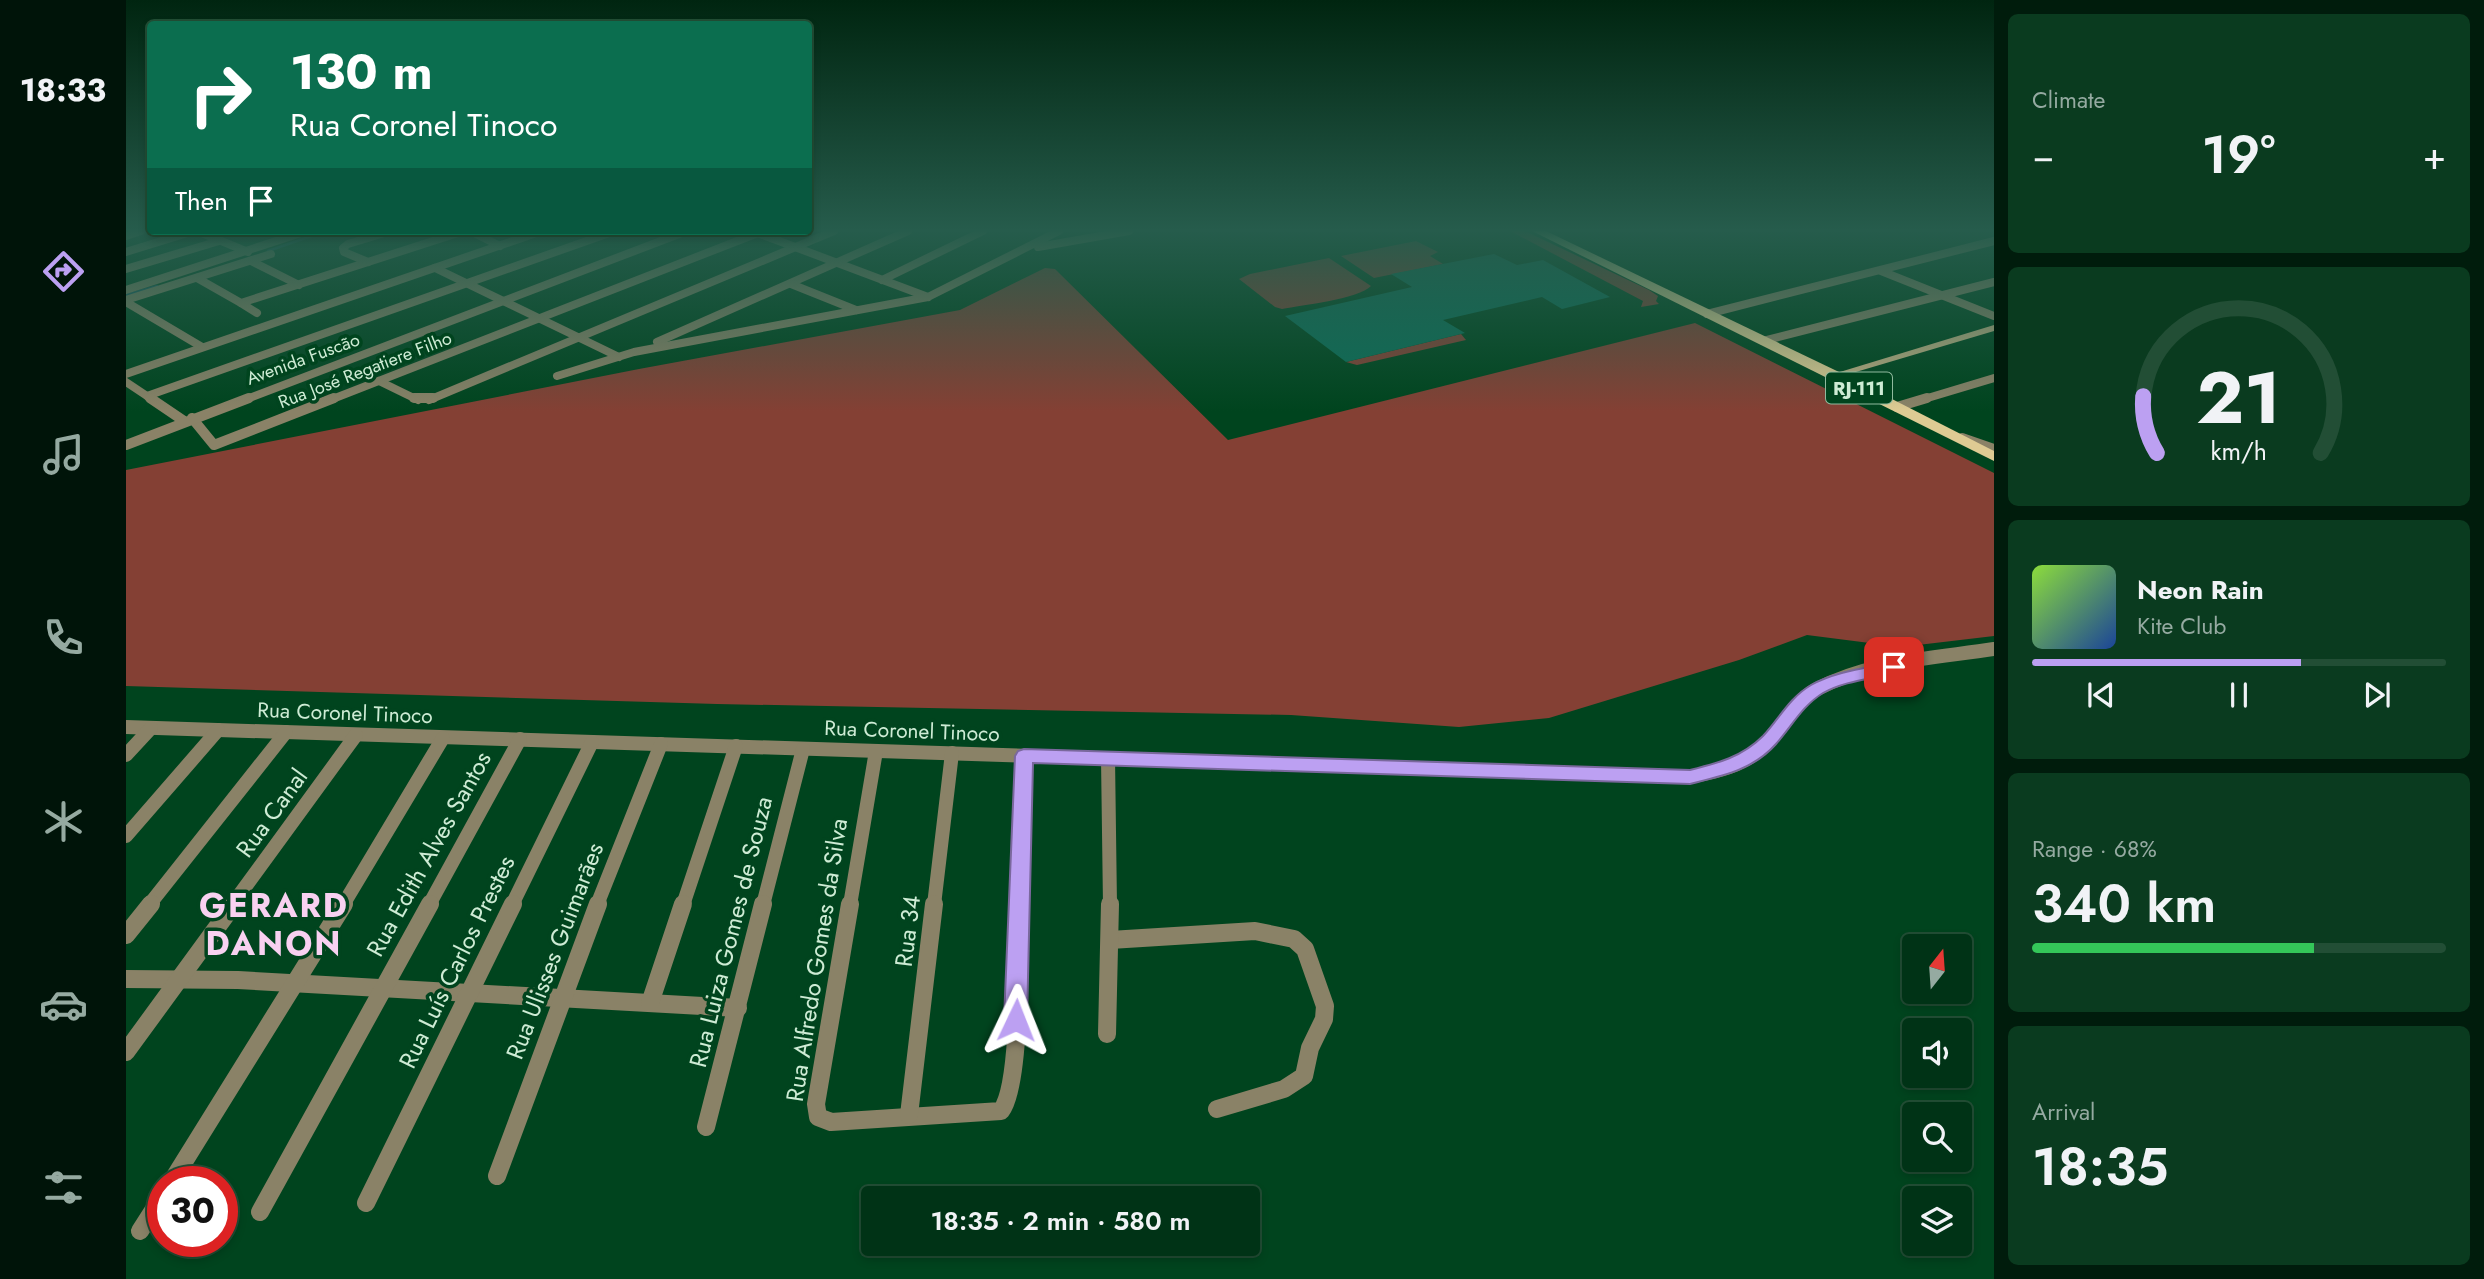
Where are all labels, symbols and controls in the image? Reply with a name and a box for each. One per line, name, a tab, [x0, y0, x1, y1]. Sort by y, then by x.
text: 130 m	[290, 37, 433, 107]
icon: right	[175, 49, 266, 140]
text: 18:33	[20, 67, 106, 113]
text: Climate	[2032, 83, 2105, 117]
text: Rua Coronel Tinoco	[290, 102, 558, 148]
text: 19°	[2202, 117, 2276, 193]
text: −	[2032, 128, 2054, 183]
text: +	[2423, 128, 2446, 183]
text: Then	[175, 182, 228, 220]
icon: arrive	[242, 182, 280, 220]
icon: directions	[39, 247, 88, 296]
street label: Rua José Regatiere Filho	[275, 325, 456, 415]
street label: Avenida Fuscão	[243, 326, 363, 392]
text: 21	[2197, 345, 2281, 450]
road number: RJ-111	[1826, 372, 1892, 404]
icon: music	[39, 430, 88, 479]
text: km/h	[2211, 432, 2267, 468]
text: Neon Rain	[2137, 571, 2264, 609]
text: Kite Club	[2137, 609, 2226, 643]
icon: phone	[39, 613, 88, 662]
pin	[1864, 637, 1924, 697]
icon: arrive	[1875, 648, 1913, 686]
icon: previous	[2082, 676, 2120, 714]
icon: pause	[2220, 676, 2258, 714]
icon: next	[2358, 676, 2396, 714]
street label: Rua Coronel Tinoco	[257, 695, 433, 731]
street label: Rua Coronel Tinoco	[824, 713, 1000, 749]
street label: Rua Edith Alves Santos	[357, 745, 500, 963]
street label: Rua Canal	[227, 761, 316, 864]
street label: Rua Luiza Gomes de Souza	[680, 793, 781, 1071]
icon: climate	[39, 797, 88, 846]
street label: Rua Alfredo Gomes da Silva	[777, 816, 856, 1104]
text: Range · 68%	[2032, 832, 2157, 866]
street label: Rua Ulisses Guimarães	[497, 837, 612, 1064]
street label: Rua Luís Carlos Prestes	[390, 849, 523, 1074]
text: 340 km	[2032, 866, 2216, 942]
district label: GERARD DANON	[199, 882, 349, 967]
street label: Rua 34	[886, 893, 929, 969]
north arrow	[1902, 934, 1972, 1004]
map controls	[1902, 934, 1972, 1256]
icon: car	[39, 980, 88, 1029]
position arrow	[979, 983, 1053, 1057]
button: sound	[1902, 1018, 1972, 1088]
text: Arrival	[2032, 1095, 2095, 1129]
button: search	[1902, 1102, 1972, 1172]
text: 18:35	[2032, 1129, 2169, 1205]
icon: filters	[39, 1163, 88, 1212]
speed limit sign: 30	[147, 1166, 238, 1257]
button: layers	[1902, 1186, 1972, 1256]
text: 18:35 · 2 min · 580 m	[931, 1202, 1190, 1240]

